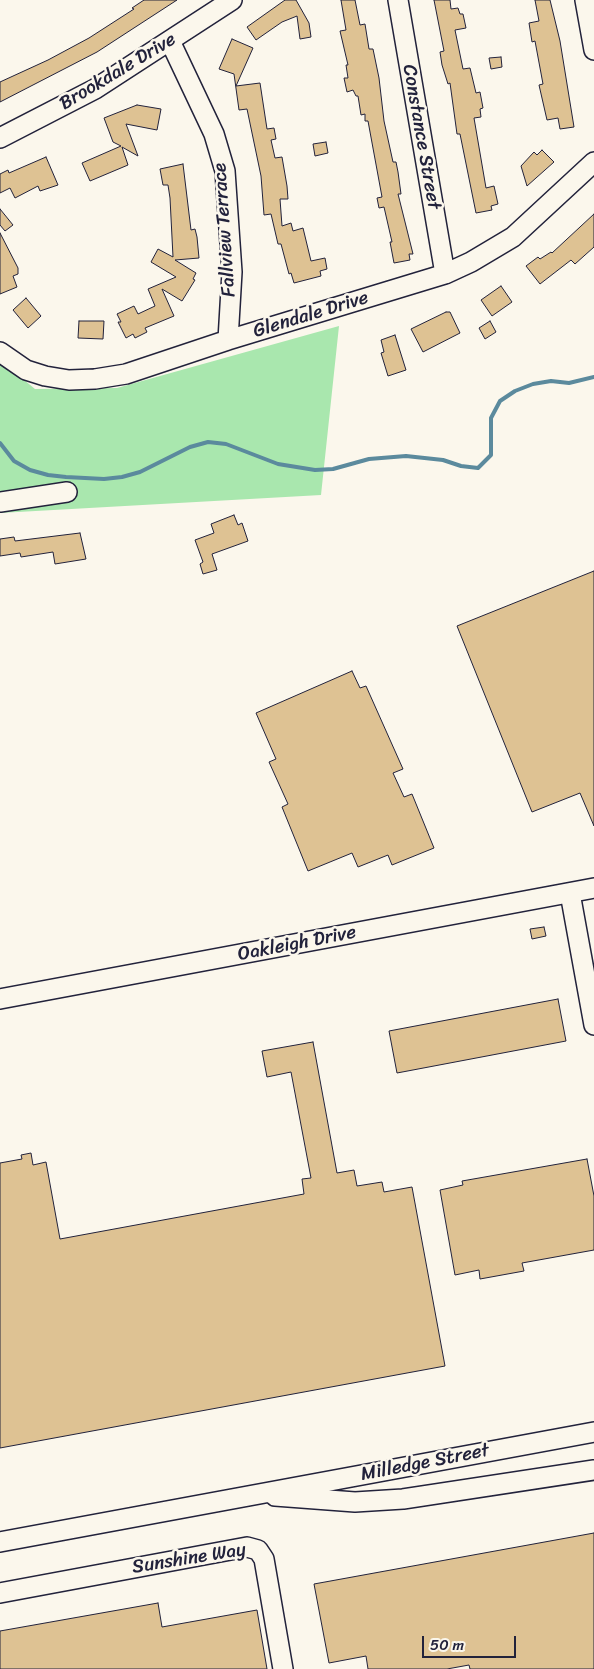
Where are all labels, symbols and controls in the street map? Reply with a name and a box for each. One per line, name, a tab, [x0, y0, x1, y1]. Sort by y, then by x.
street label: Brookdale Drive	[56, 28, 180, 116]
street label: Constance Street	[397, 63, 445, 211]
street label: Fallview Terrace	[209, 162, 241, 298]
street label: Glendale Drive	[251, 287, 371, 343]
street label: Oakleigh Drive	[236, 921, 358, 967]
street label: Milledge Street	[359, 1439, 491, 1487]
street label: Sunshine Way	[131, 1539, 247, 1579]
scale bar	[424, 1626, 518, 1658]
text: 50 m	[430, 1632, 464, 1658]

